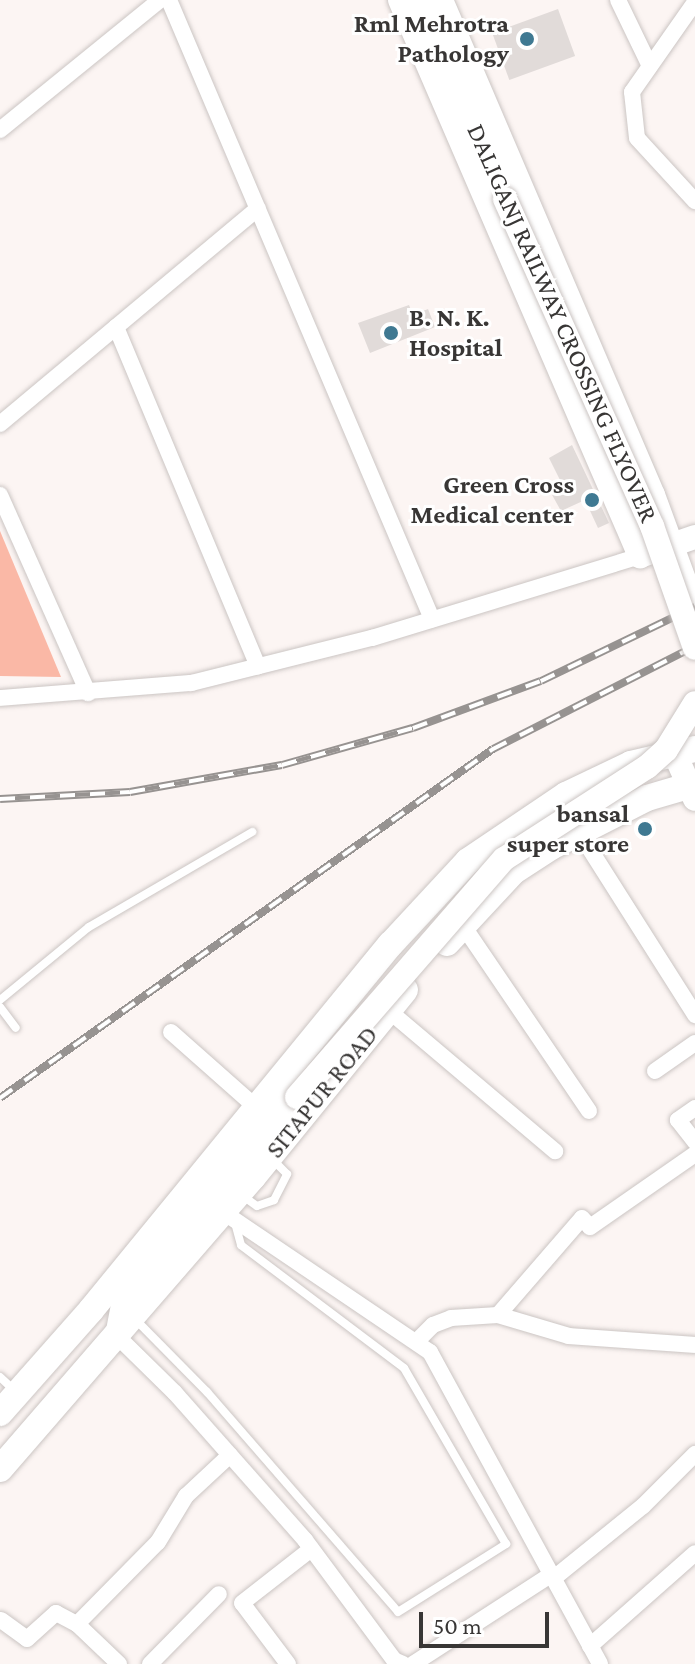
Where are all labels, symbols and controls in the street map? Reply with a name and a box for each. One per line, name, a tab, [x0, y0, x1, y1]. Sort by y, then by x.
place label: Rml Mehrotra Pathology	[354, 8, 509, 70]
marker: Rml Mehrotra Pathology	[516, 28, 538, 50]
street label: DALIGANJ RAILWAY CROSSING FLYOVER	[460, 119, 664, 527]
place label: B. N. K. Hospital	[409, 302, 502, 364]
marker: B. N. K. Hospital	[380, 322, 402, 344]
place label: Green Cross Medical center	[411, 469, 574, 530]
marker: Green Cross Medical center	[581, 489, 603, 511]
place label: bansal super store	[507, 798, 629, 860]
marker: bansal super store	[636, 820, 654, 838]
street label: SITAPUR ROAD	[259, 1020, 385, 1164]
scale bar	[423, 1596, 553, 1646]
text: 50 m	[433, 1612, 482, 1639]

